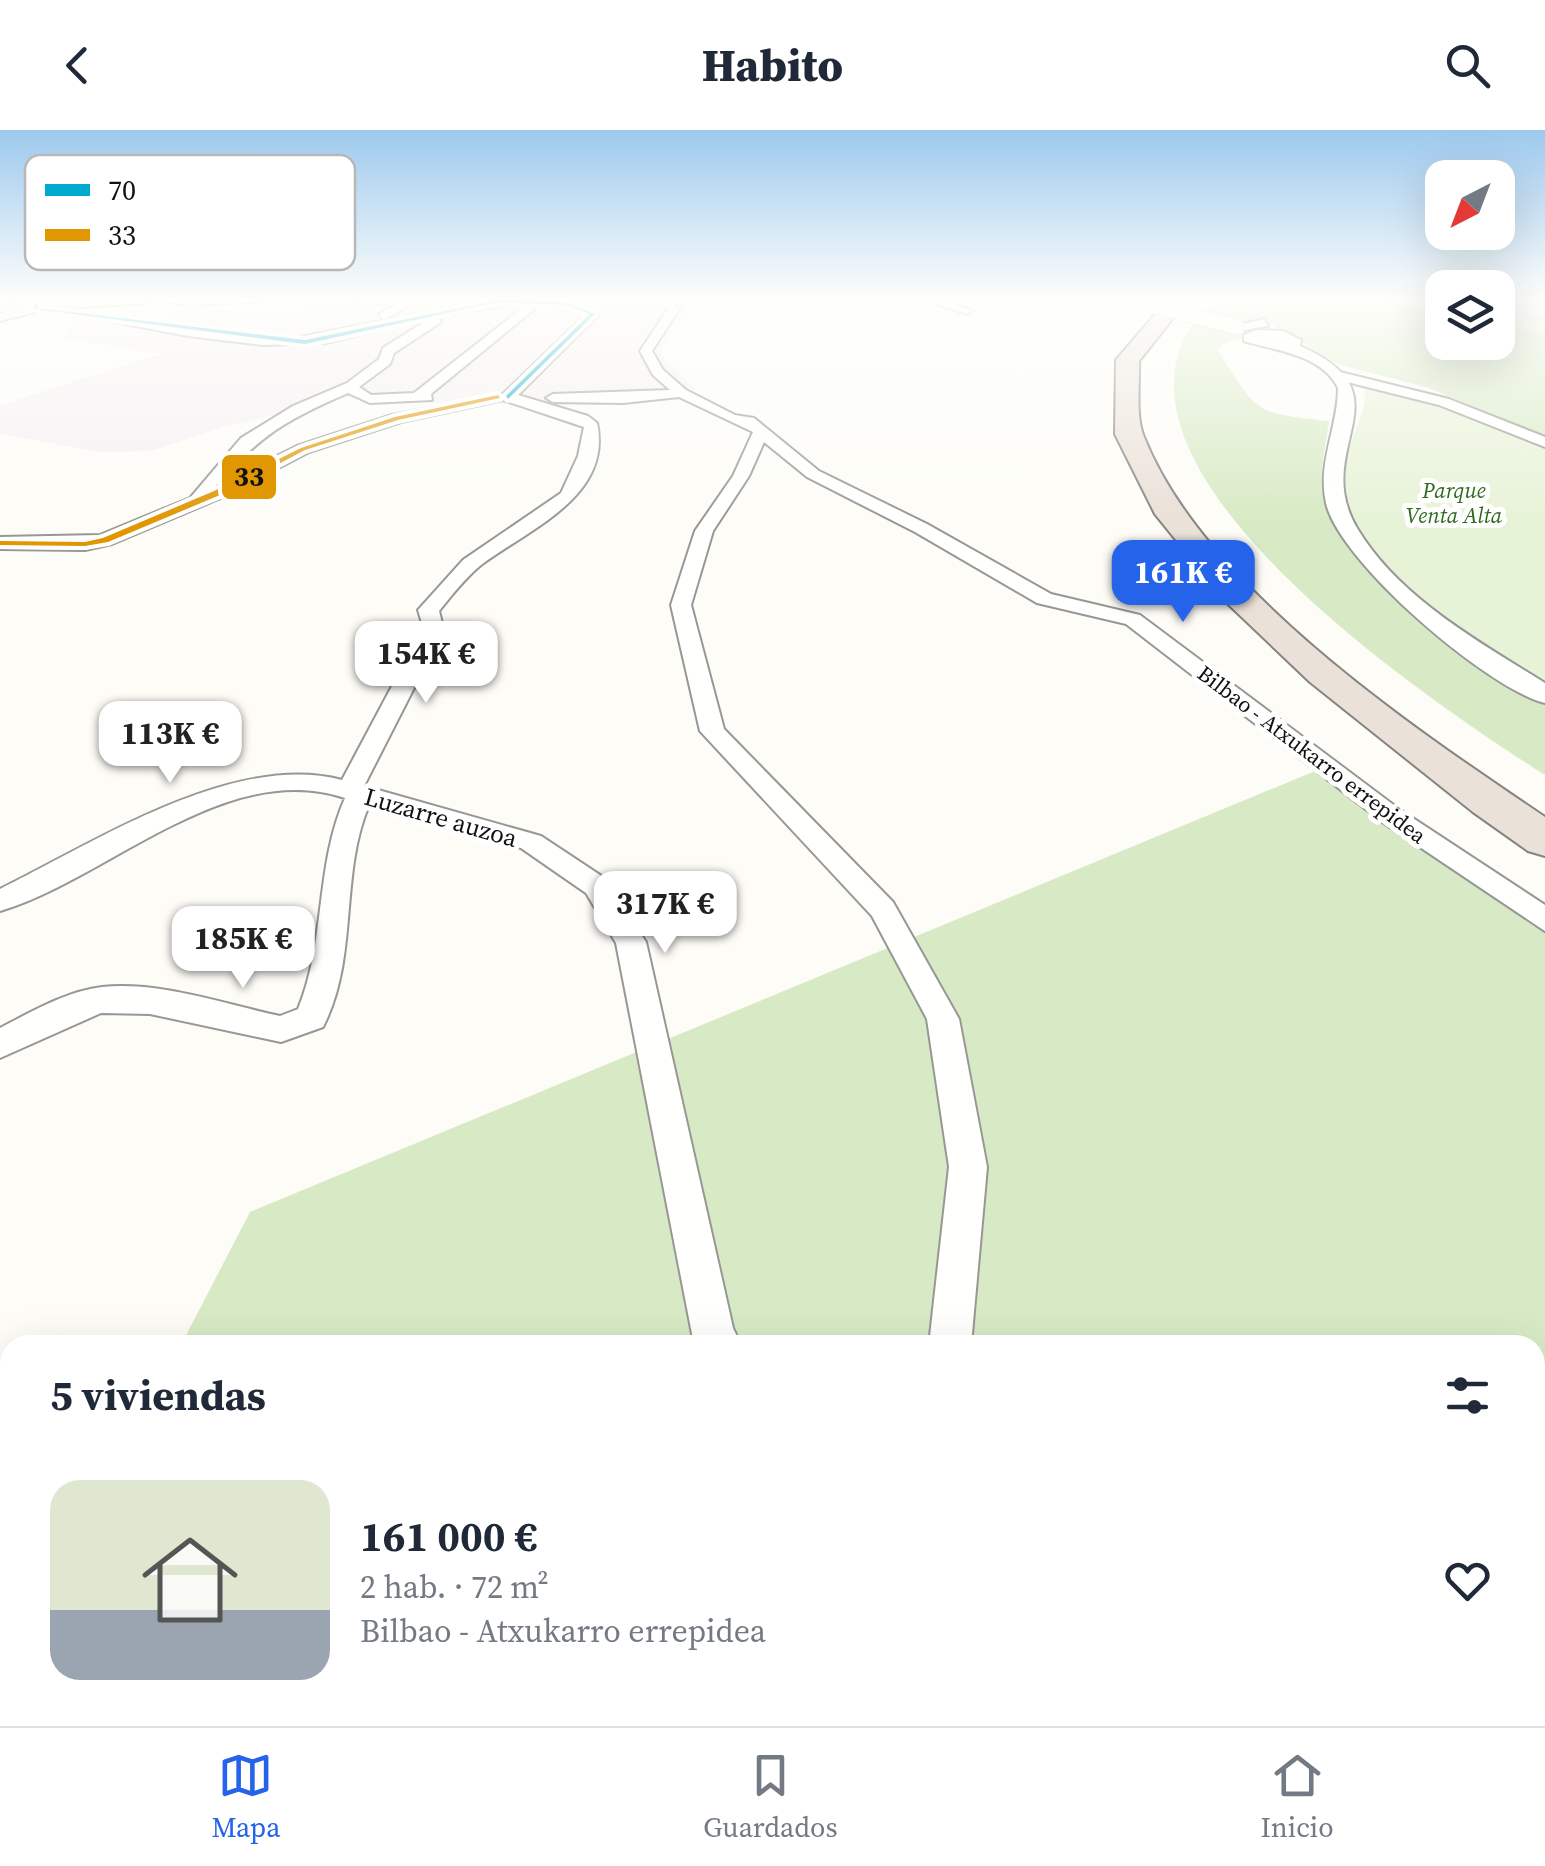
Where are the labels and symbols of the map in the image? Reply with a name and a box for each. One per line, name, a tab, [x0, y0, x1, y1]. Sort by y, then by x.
legend	[25, 155, 355, 270]
north arrow	[1425, 160, 1515, 250]
text: 70	[108, 171, 136, 209]
text: 33	[108, 216, 136, 254]
line badge: 33	[220, 453, 278, 501]
text: 33	[234, 457, 264, 495]
park label: Parque Venta Alta	[1406, 475, 1503, 530]
pin: 161K €	[1102, 540, 1264, 625]
pin: 154K €	[345, 621, 507, 706]
street label: Bilbao - Atxukarro errepidea	[1192, 658, 1433, 850]
pin: 113K €	[89, 701, 251, 786]
street label: Luzarre auzoa	[361, 779, 522, 855]
pin: 317K €	[584, 871, 746, 956]
pin: 185K €	[162, 906, 324, 991]

